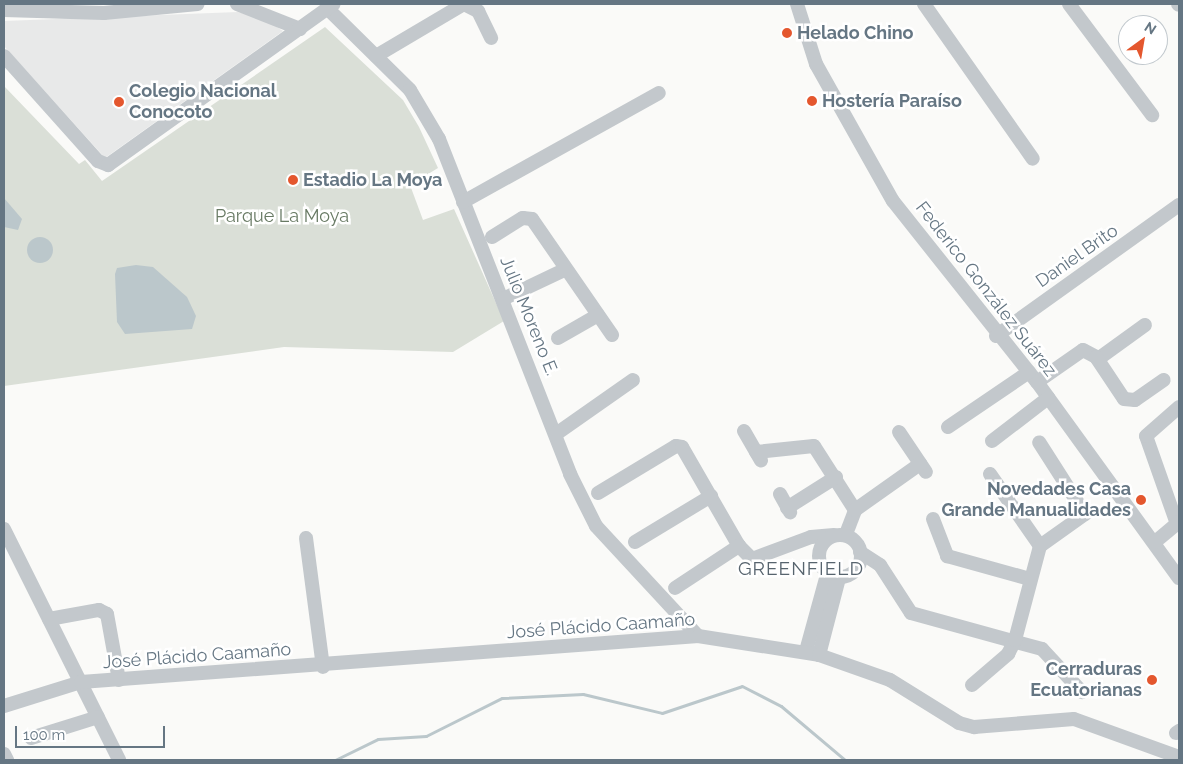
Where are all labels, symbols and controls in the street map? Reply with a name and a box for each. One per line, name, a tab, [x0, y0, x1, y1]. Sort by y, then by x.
north arrow	[1118, 15, 1168, 65]
text: N	[1142, 19, 1159, 38]
place label: Helado Chino	[797, 22, 913, 44]
marker: Helado Chino	[781, 27, 793, 39]
place label: Colegio Nacional Conocoto	[129, 81, 276, 124]
place label: Hostería Paraíso	[822, 90, 962, 112]
marker: Hostería Paraíso	[806, 95, 818, 107]
marker: Colegio Nacional Conocoto	[113, 96, 125, 108]
place label: Estadio La Moya	[303, 169, 442, 191]
marker: Estadio La Moya	[287, 174, 299, 186]
street label: Federico González Suárez	[911, 197, 1061, 381]
park label: Parque La Moya	[215, 205, 349, 227]
street label: Daniel Brito	[1032, 220, 1122, 292]
street label: Julio Moreno E.	[495, 253, 563, 379]
place label: Novedades Casa Grande Manualidades	[941, 479, 1131, 522]
marker: Novedades Casa Grande Manualidades	[1135, 494, 1147, 506]
district label: GREENFIELD	[737, 558, 865, 580]
street label: José Plácido Caamaño	[506, 609, 696, 643]
street label: José Plácido Caamaño	[102, 639, 292, 673]
place label: Cerraduras Ecuatorianas	[1030, 659, 1142, 702]
marker: Cerraduras Ecuatorianas	[1146, 674, 1158, 686]
scale bar	[18, 716, 168, 748]
text: 100 m	[23, 726, 65, 744]

